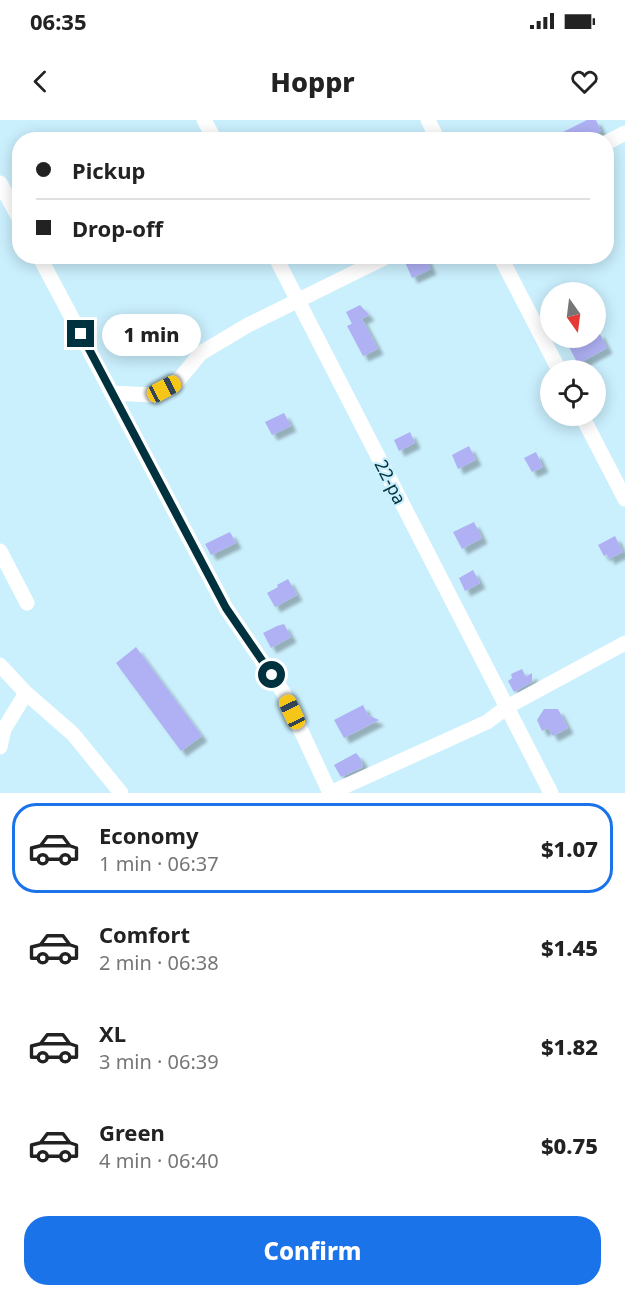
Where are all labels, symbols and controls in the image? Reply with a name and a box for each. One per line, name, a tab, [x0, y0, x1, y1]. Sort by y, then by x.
text: 06:35	[30, 6, 87, 36]
text: Hoppr	[270, 63, 355, 100]
icon: back	[24, 65, 57, 98]
icon: heart	[568, 65, 601, 98]
text: Pickup	[72, 155, 145, 185]
text: Drop-off	[72, 213, 163, 243]
north arrow	[540, 282, 606, 348]
map controls	[540, 282, 606, 426]
callout: 1 min	[102, 313, 201, 355]
route end	[67, 320, 94, 347]
text: 1 min	[124, 321, 179, 348]
button: locate	[540, 360, 606, 426]
car	[144, 373, 184, 405]
street label: 22-ра	[369, 455, 412, 508]
route start	[258, 661, 285, 688]
car	[276, 692, 308, 732]
text: Economy	[99, 820, 198, 850]
icon: car	[27, 821, 81, 875]
text: $1.07	[541, 833, 598, 863]
text: 1 min · 06:37	[99, 850, 219, 877]
text: Comfort	[99, 919, 190, 949]
icon: car	[27, 920, 81, 974]
text: $1.45	[541, 932, 598, 962]
text: 2 min · 06:38	[99, 949, 219, 976]
text: XL	[99, 1018, 126, 1048]
icon: car	[27, 1019, 81, 1073]
text: $1.82	[541, 1031, 598, 1061]
text: 3 min · 06:39	[99, 1048, 219, 1075]
text: Green	[99, 1117, 165, 1147]
icon: car	[27, 1118, 81, 1172]
text: $0.75	[541, 1130, 598, 1160]
text: 4 min · 06:40	[99, 1147, 219, 1174]
button: Confirm	[24, 1216, 601, 1285]

